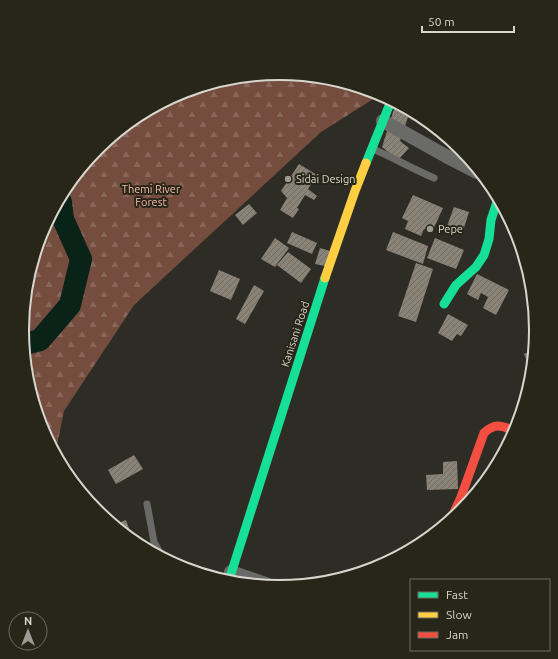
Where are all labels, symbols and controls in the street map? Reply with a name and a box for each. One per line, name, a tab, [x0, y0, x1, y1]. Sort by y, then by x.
scale bar	[422, 8, 514, 34]
text: 50 m	[428, 15, 455, 28]
place label: Sidai Design	[296, 173, 356, 185]
marker: Sidai Design	[283, 174, 293, 184]
park label: Themi River Forest	[122, 183, 181, 208]
place label: Pepe	[438, 223, 463, 235]
marker: Pepe	[425, 224, 435, 234]
street label: Kanisani Road	[279, 300, 311, 368]
legend	[410, 579, 550, 651]
text: Fast	[446, 588, 468, 601]
text: Slow	[446, 608, 472, 621]
north arrow	[8, 611, 48, 651]
text: N	[24, 615, 32, 627]
text: Jam	[446, 628, 468, 641]

